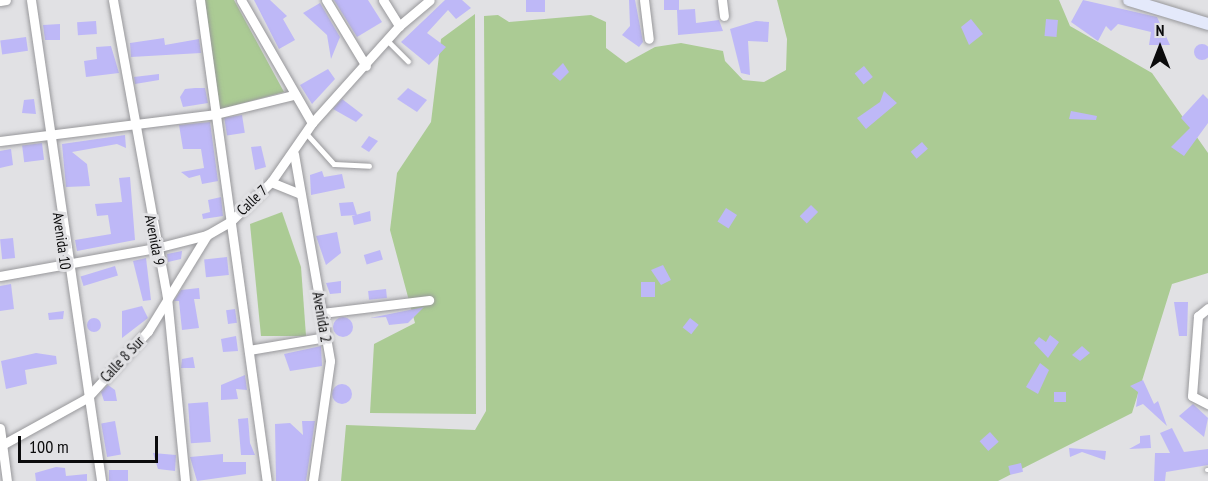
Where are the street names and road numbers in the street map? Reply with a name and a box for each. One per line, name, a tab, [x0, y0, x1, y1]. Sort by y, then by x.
street label: Calle 7	[233, 181, 271, 219]
street label: Avenida 10	[49, 211, 75, 271]
street label: Avenida 9	[141, 213, 169, 267]
street label: Avenida 2	[309, 290, 335, 344]
street label: Calle 8 Sur	[96, 332, 148, 386]

